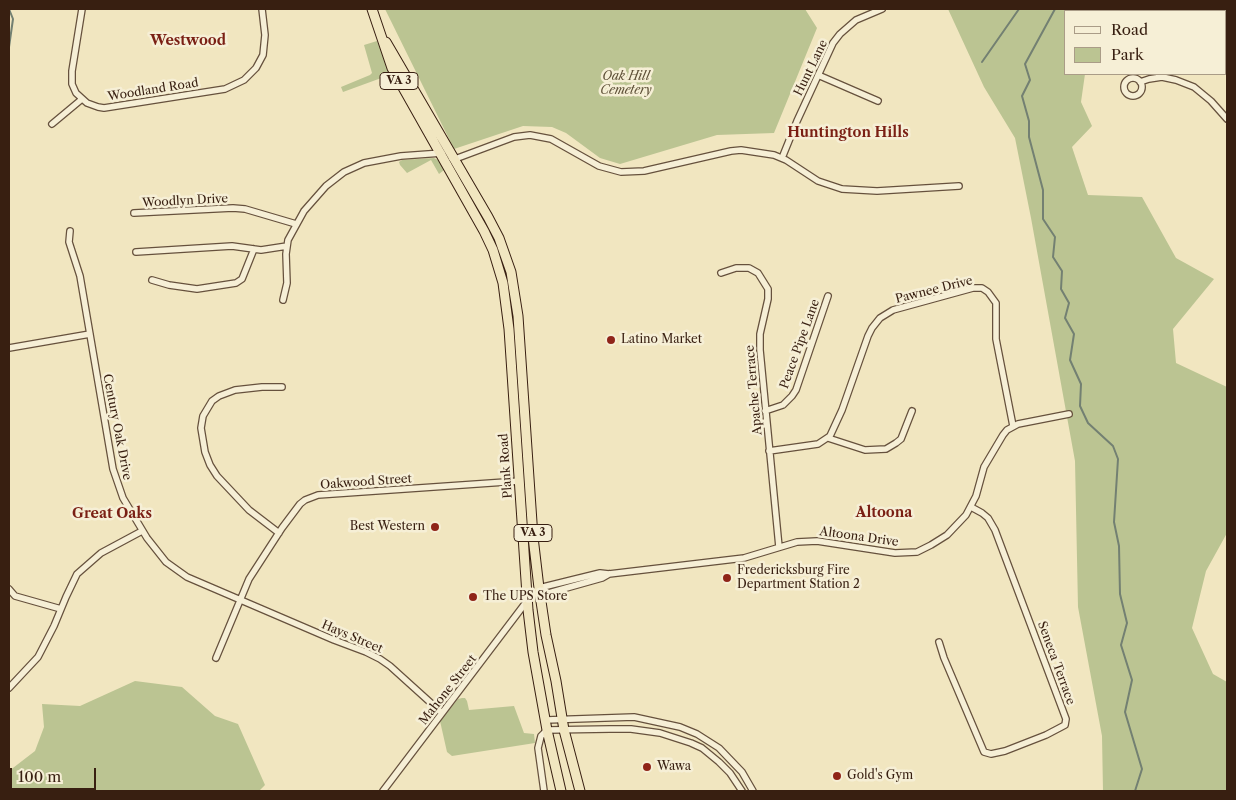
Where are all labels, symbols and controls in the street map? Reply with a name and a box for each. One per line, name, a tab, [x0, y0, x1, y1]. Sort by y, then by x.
legend	[1064, 10, 1226, 75]
text: Road	[1111, 20, 1148, 39]
district label: Westwood	[150, 33, 226, 49]
street label: Hunt Lane	[791, 37, 831, 99]
text: Park	[1111, 45, 1144, 64]
park label: Oak Hill Cemetery	[600, 70, 652, 98]
road number: VA 3	[380, 72, 418, 90]
street label: Woodland Road	[107, 76, 199, 104]
district label: Huntington Hills	[787, 125, 909, 141]
street label: Woodlyn Drive	[142, 192, 228, 210]
street label: Pawnee Drive	[894, 273, 974, 307]
street label: Peace Pipe Lane	[777, 297, 823, 391]
place label: Latino Market	[621, 333, 702, 347]
marker: Latino Market	[605, 334, 617, 346]
street label: Apache Terrace	[743, 344, 765, 436]
street label: Century Oak Drive	[100, 373, 134, 481]
street label: Plank Road	[497, 433, 515, 499]
street label: Oakwood Street	[320, 472, 412, 492]
district label: Altoona	[856, 505, 912, 521]
district label: Great Oaks	[72, 506, 152, 522]
place label: Best Western	[350, 520, 425, 534]
marker: Best Western	[429, 521, 441, 533]
road number: VA 3	[514, 524, 552, 542]
street label: Altoona Drive	[819, 524, 899, 550]
place label: Fredericksburg Fire Department Station 2	[737, 564, 860, 592]
marker: Fredericksburg Fire Department Station 2	[721, 572, 733, 584]
place label: The UPS Store	[483, 590, 567, 604]
marker: The UPS Store	[467, 591, 479, 603]
street label: Hays Street	[319, 618, 385, 656]
street label: Seneca Terrace	[1034, 619, 1078, 707]
street label: Mahone Street	[416, 652, 480, 728]
scale bar	[12, 758, 99, 790]
place label: Wawa	[657, 760, 691, 774]
marker: Wawa	[641, 761, 653, 773]
text: 100 m	[18, 767, 61, 786]
place label: Gold's Gym	[847, 769, 913, 783]
marker: Gold's Gym	[831, 770, 843, 782]

